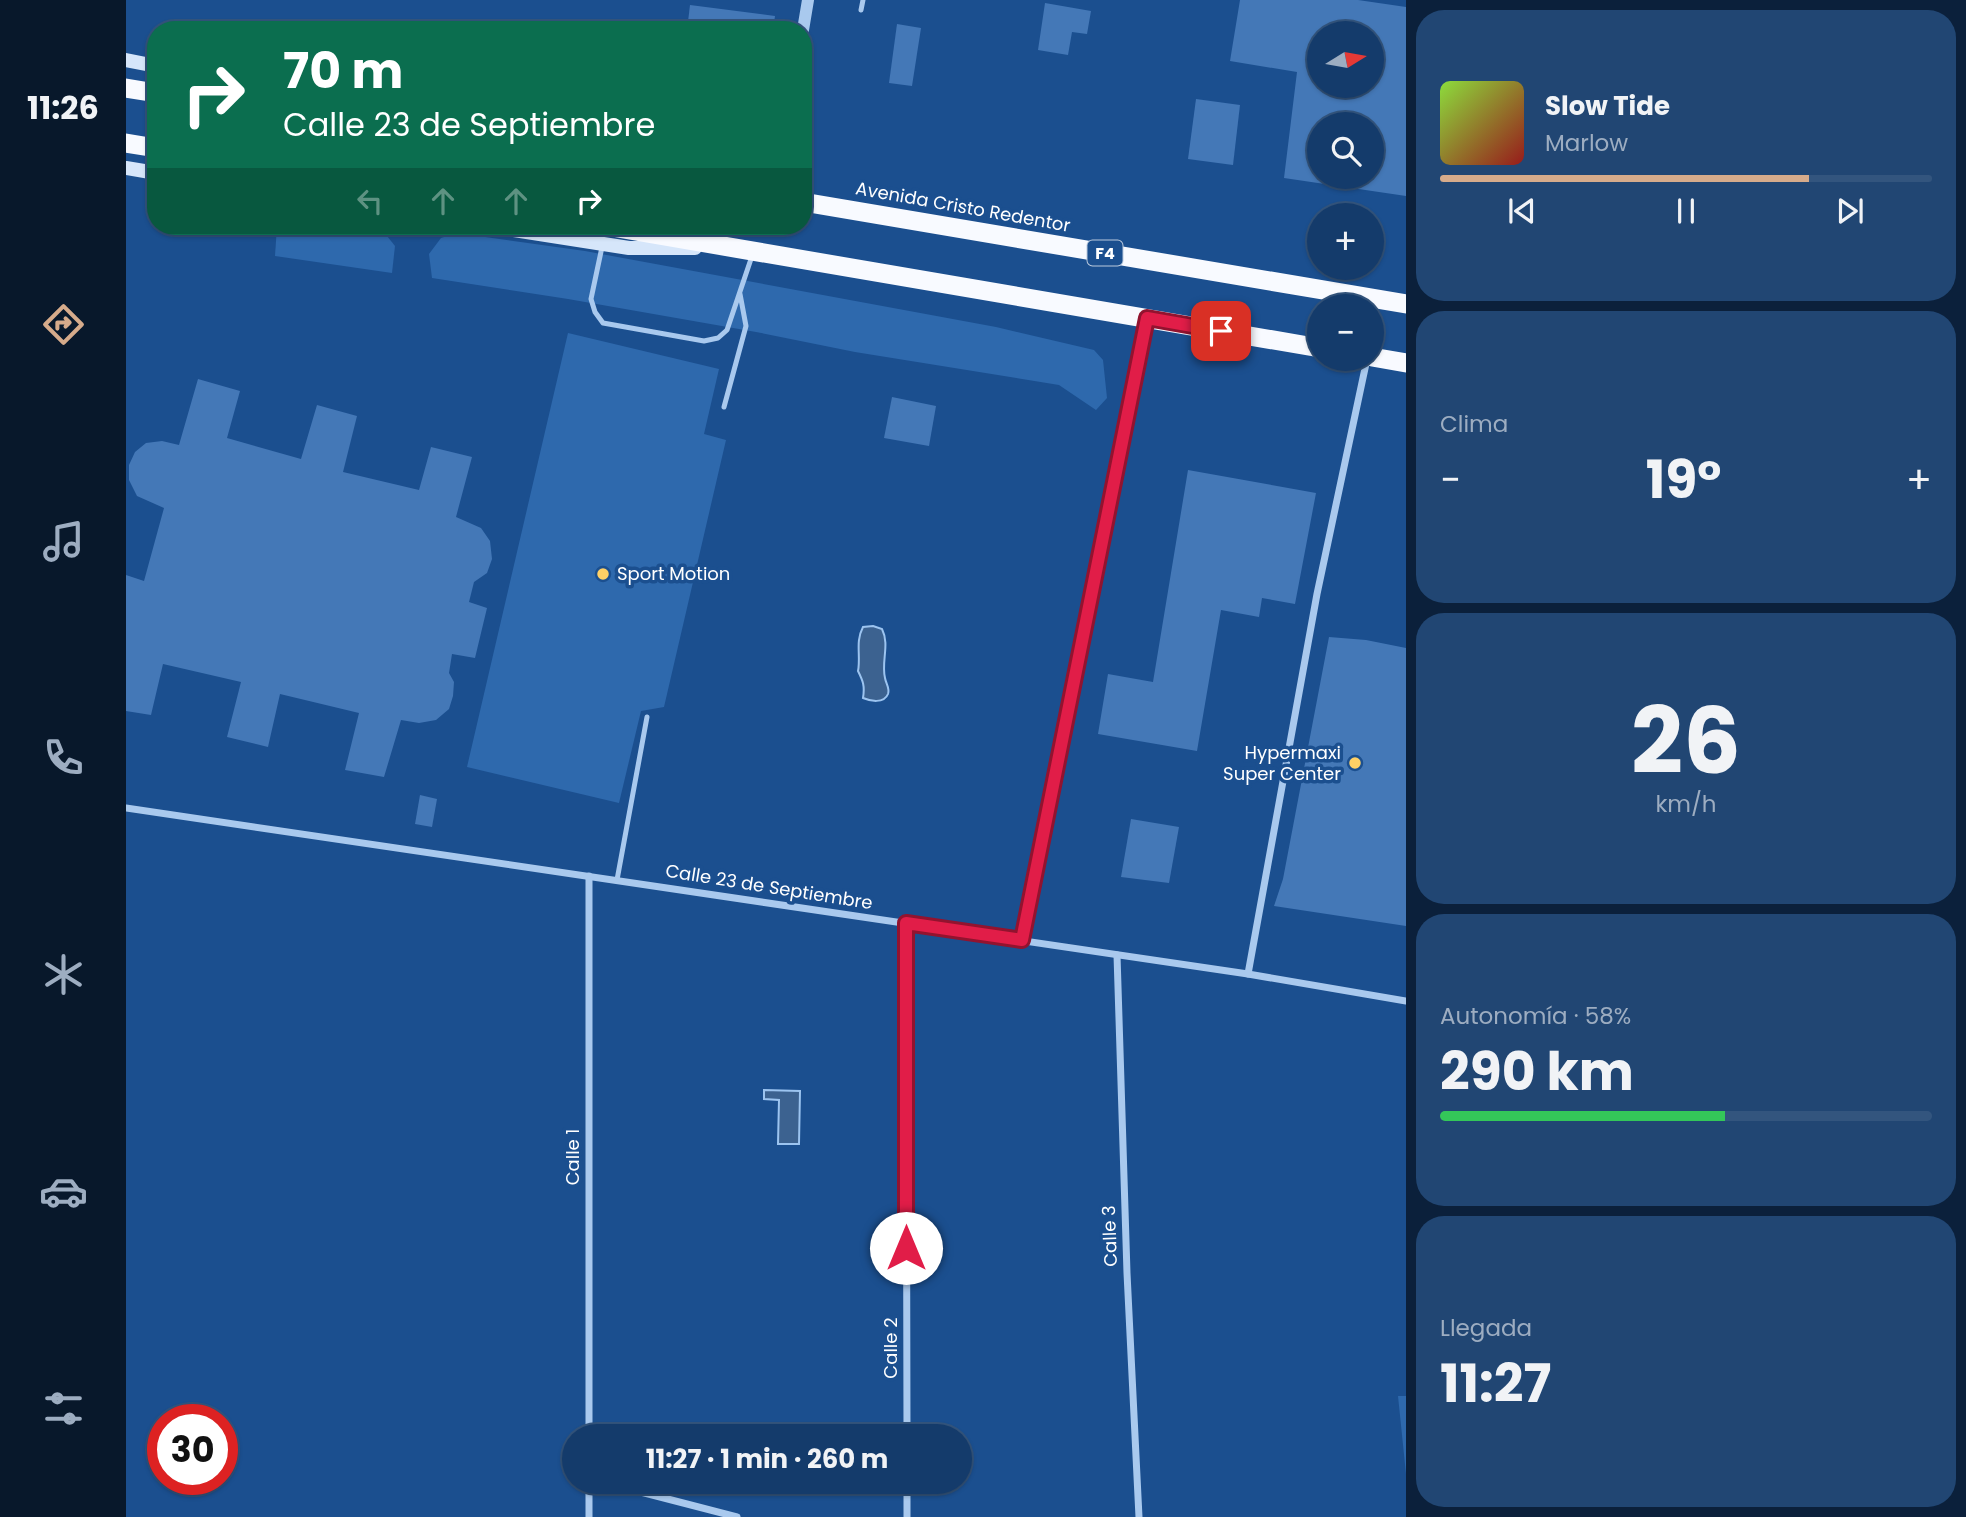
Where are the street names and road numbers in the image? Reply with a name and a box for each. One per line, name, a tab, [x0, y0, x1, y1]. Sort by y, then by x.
street label: Avenida Cristo Redentor	[854, 175, 1073, 238]
road number: F4	[1088, 241, 1122, 266]
street label: Calle 23 de Septiembre	[664, 858, 874, 915]
street label: Calle 1	[560, 1129, 585, 1185]
street label: Calle 3	[1096, 1205, 1123, 1267]
street label: Calle 2	[878, 1317, 903, 1379]

